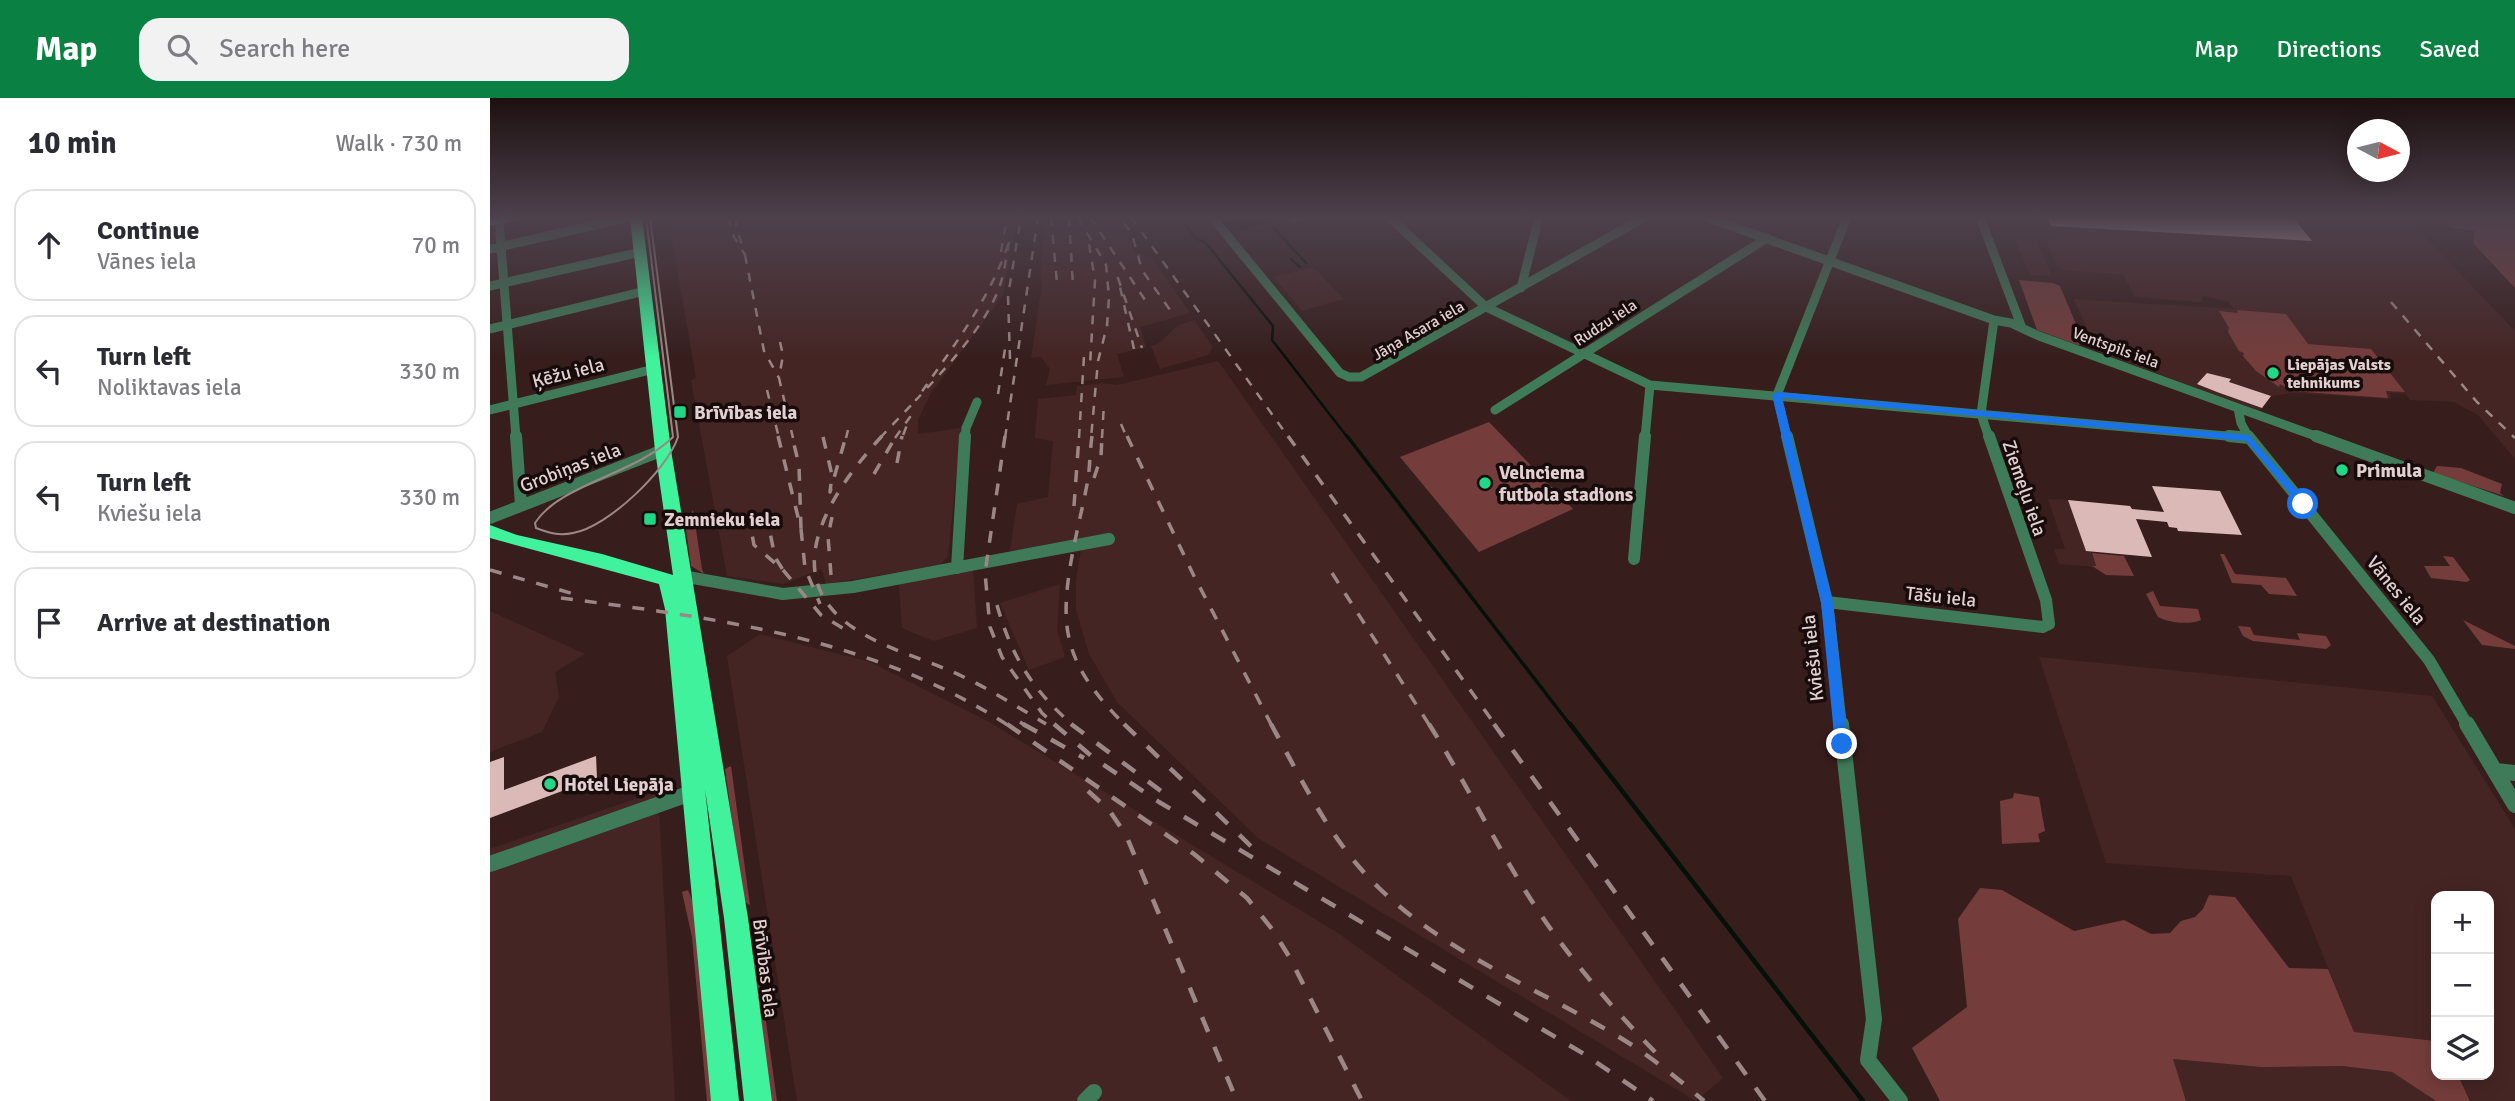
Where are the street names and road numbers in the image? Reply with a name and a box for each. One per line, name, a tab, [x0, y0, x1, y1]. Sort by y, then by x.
street label: Rudzu iela	[1570, 295, 1641, 351]
street label: Jāņa Asara iela	[1369, 297, 1468, 365]
street label: Ventspils iela	[2070, 323, 2162, 373]
street label: Ķēžu iela	[530, 352, 607, 394]
street label: Ziemeļu iela	[1996, 437, 2052, 539]
street label: Grobiņas iela	[516, 438, 624, 498]
street label: Vānes iela	[2361, 551, 2431, 630]
street label: Tāšu iela	[1904, 581, 1977, 613]
street label: Kviešu iela	[1797, 613, 1829, 702]
street label: Brīvības iela	[747, 917, 783, 1019]

